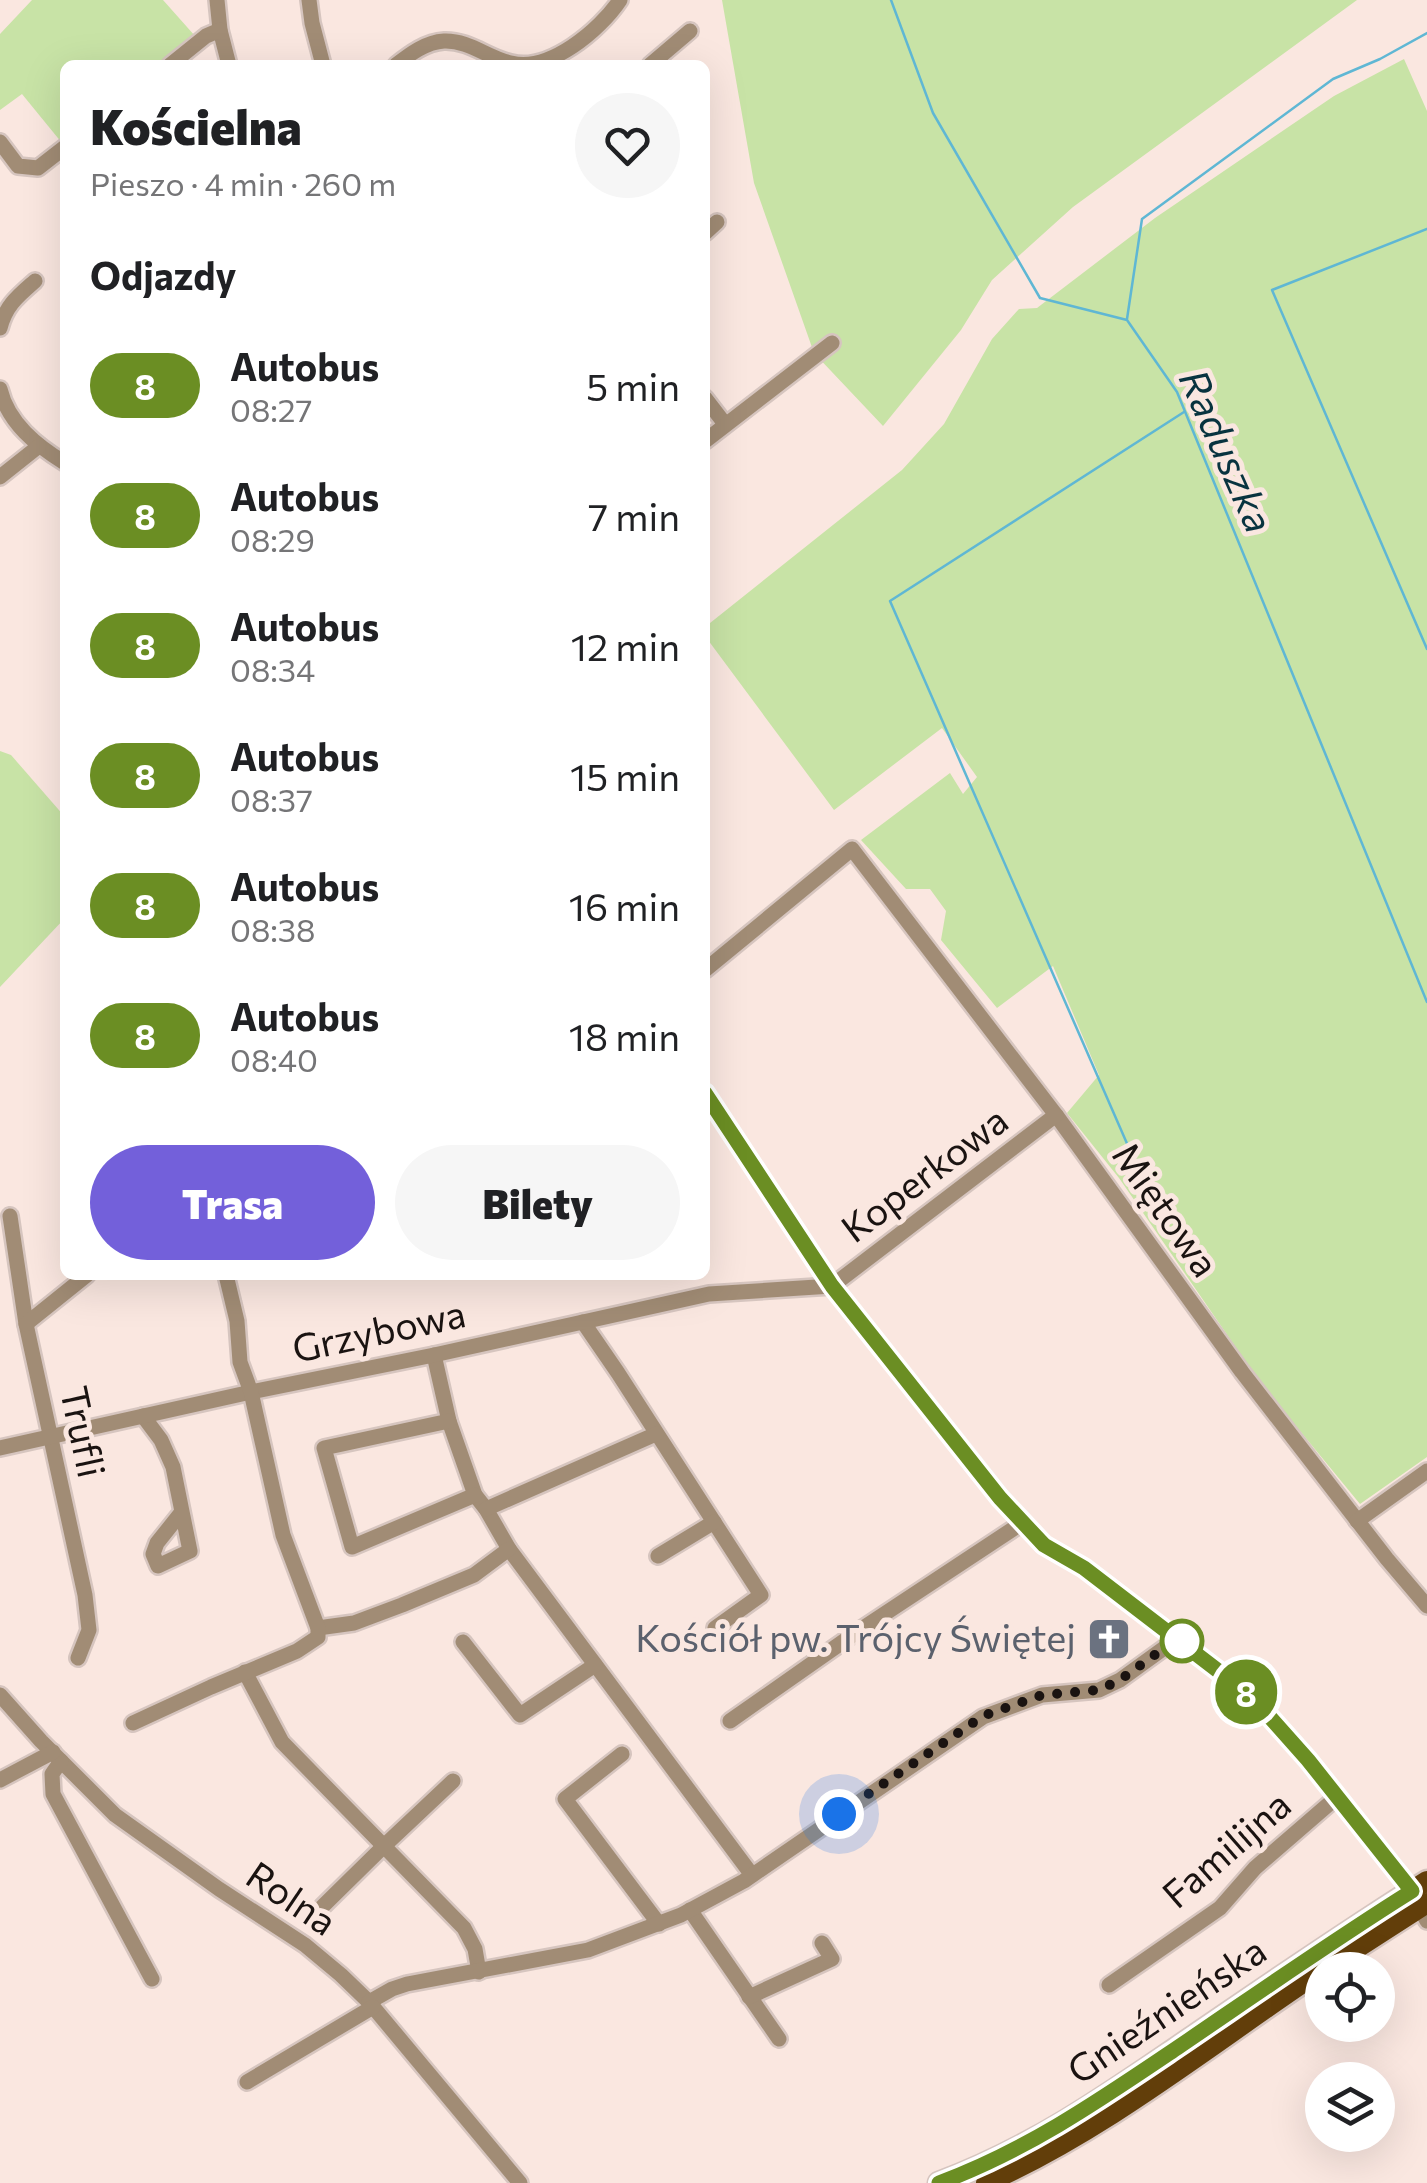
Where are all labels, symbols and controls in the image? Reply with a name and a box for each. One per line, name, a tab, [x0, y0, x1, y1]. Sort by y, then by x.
button: heart	[575, 93, 680, 198]
text: Kościelna	[90, 96, 302, 155]
text: Pieszo · 4 min · 260 m	[90, 163, 396, 203]
text: Odjazdy	[90, 251, 236, 298]
text: Autobus	[230, 342, 379, 389]
water label: Raduszka	[1171, 361, 1286, 539]
text: 5 min	[586, 362, 680, 409]
text: 8	[134, 364, 156, 407]
text: 08:27	[230, 389, 312, 429]
text: Autobus	[230, 472, 379, 519]
text: 7 min	[588, 492, 680, 539]
text: 8	[134, 494, 156, 537]
text: 08:29	[230, 519, 315, 559]
text: Autobus	[230, 602, 379, 649]
text: 12 min	[571, 622, 680, 669]
text: 8	[134, 624, 156, 667]
text: 08:34	[230, 649, 315, 689]
text: Autobus	[230, 732, 379, 779]
text: 15 min	[570, 752, 680, 799]
text: 8	[134, 754, 156, 797]
text: 08:37	[230, 779, 313, 819]
text: Autobus	[230, 862, 379, 909]
text: 16 min	[569, 882, 680, 929]
text: 8	[134, 884, 156, 927]
text: 08:38	[230, 909, 316, 949]
text: Autobus	[230, 992, 379, 1039]
text: 18 min	[569, 1012, 680, 1059]
text: 8	[134, 1014, 156, 1057]
text: 08:40	[230, 1039, 318, 1079]
street label: Koperkowa	[831, 1095, 1016, 1251]
street label: Miętowa	[1104, 1132, 1230, 1285]
button: Trasa	[90, 1145, 375, 1260]
button: Bilety	[395, 1145, 680, 1260]
street label: Grzybowa	[288, 1288, 469, 1371]
street label: Trufli	[52, 1382, 117, 1481]
place label: Kościół pw. Trójcy Świętej	[635, 1613, 1076, 1660]
church icon: Kościół pw. Trójcy Świętej	[1086, 1616, 1132, 1662]
unlabelled marker	[1161, 1620, 1203, 1662]
line badge: 8	[1214, 1660, 1278, 1724]
text: 8	[1235, 1671, 1257, 1714]
street label: Familijna	[1152, 1780, 1299, 1917]
your location	[814, 1789, 864, 1839]
street label: Rolna	[239, 1850, 346, 1944]
street label: Gnieźnieńska	[1057, 1925, 1274, 2093]
map controls	[1305, 1952, 1395, 2152]
button: locate	[1305, 1952, 1395, 2042]
button: layers	[1305, 2062, 1395, 2152]

